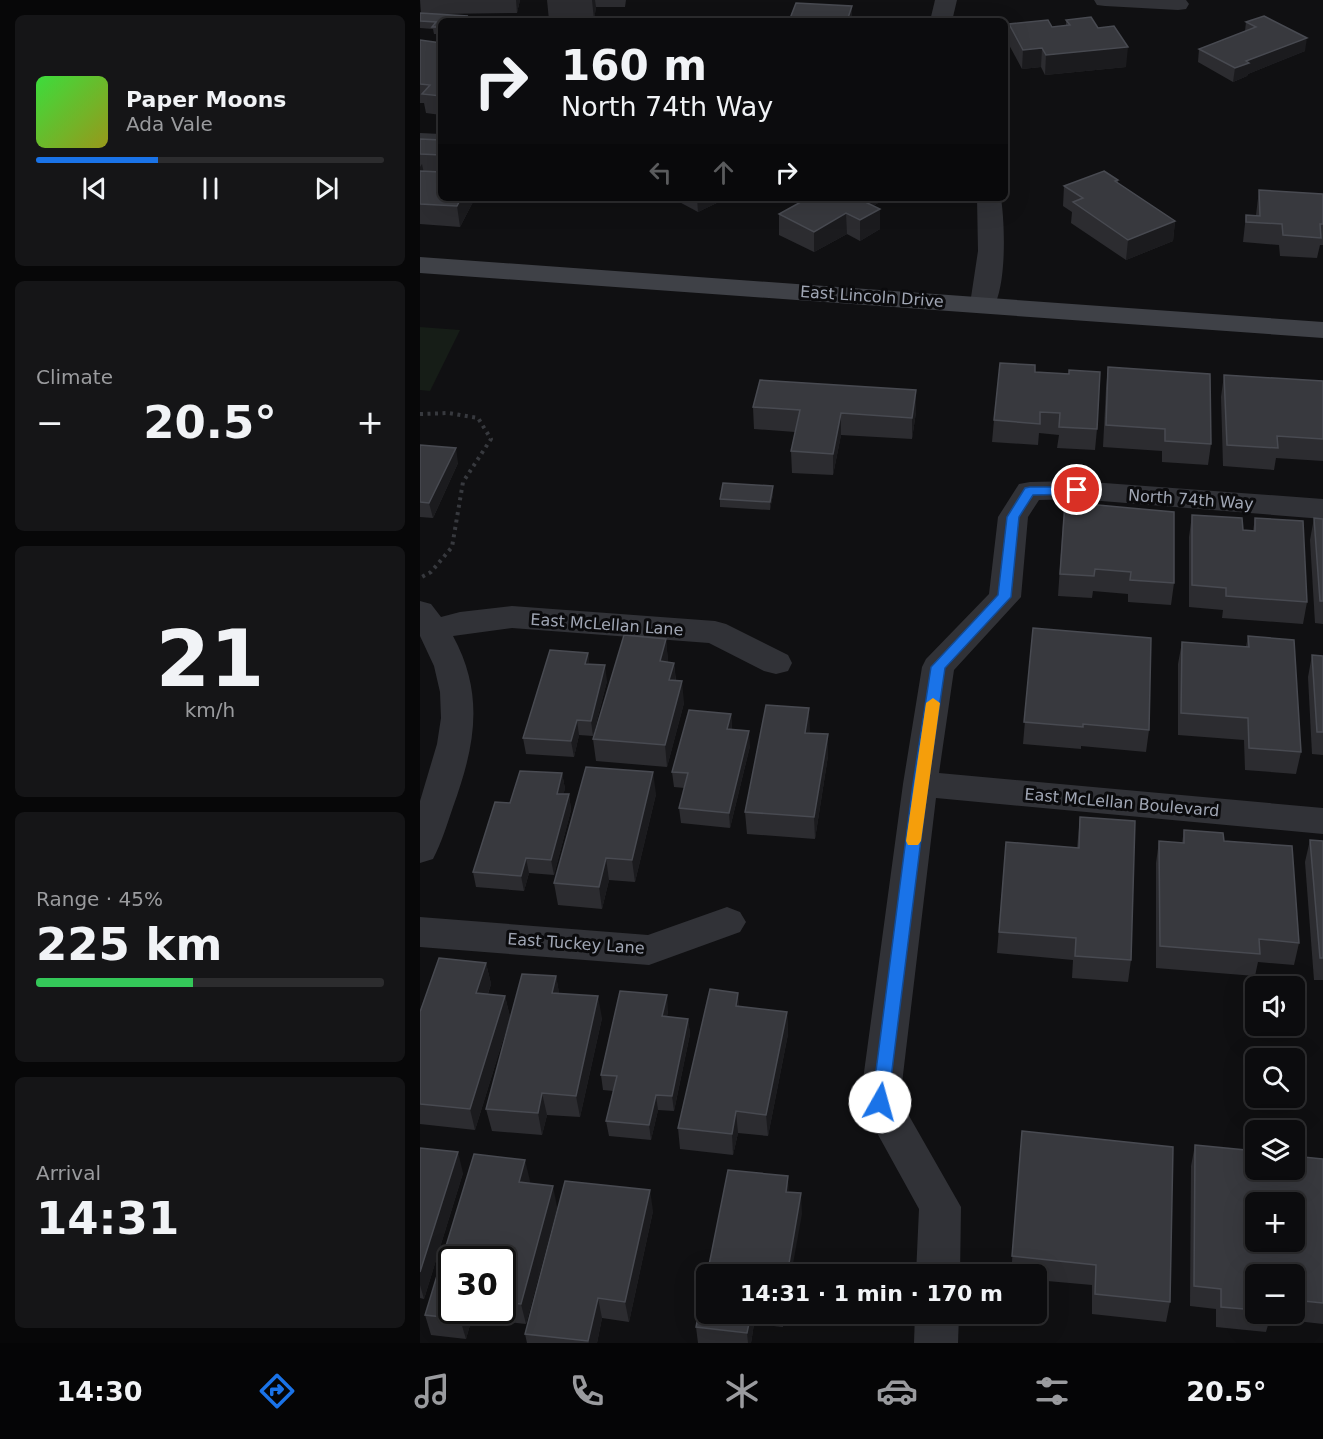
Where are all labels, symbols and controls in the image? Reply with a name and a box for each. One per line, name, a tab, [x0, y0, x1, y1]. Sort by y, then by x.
text: 160 m	[561, 41, 707, 90]
icon: right	[462, 42, 540, 120]
text: Paper Moons	[126, 87, 286, 112]
text: North 74th Way	[561, 91, 773, 122]
text: Ada Vale	[126, 112, 213, 136]
icon: left	[644, 156, 677, 189]
icon: ahead	[707, 156, 740, 189]
icon: right	[770, 156, 803, 189]
icon: previous	[78, 172, 111, 205]
icon: pause	[194, 172, 227, 205]
icon: next	[310, 172, 343, 205]
street label: East Lincoln Drive	[799, 282, 944, 311]
text: Climate	[36, 365, 113, 389]
text: 20.5°	[143, 396, 277, 449]
text: −	[36, 403, 64, 442]
text: +	[356, 403, 384, 442]
pin	[1051, 464, 1102, 515]
icon: arrive	[1060, 473, 1093, 506]
street label: North 74th Way	[1128, 486, 1254, 513]
street label: East McLellan Lane	[530, 610, 684, 639]
text: 21	[156, 614, 264, 704]
text: km/h	[185, 698, 235, 722]
street label: East McLellan Boulevard	[1024, 785, 1220, 820]
text: Range · 45%	[36, 887, 163, 911]
text: 225 km	[36, 918, 222, 971]
street label: East Tuckey Lane	[507, 929, 645, 958]
map controls	[1245, 976, 1305, 1324]
button: sound	[1245, 976, 1305, 1036]
button: search	[1245, 1048, 1305, 1108]
position arrow	[848, 1070, 912, 1134]
button: layers	[1245, 1120, 1305, 1180]
text: Arrival	[36, 1161, 101, 1185]
text: 14:31	[36, 1192, 179, 1245]
button: +	[1245, 1192, 1305, 1252]
speed limit sign: 30	[438, 1246, 516, 1324]
button: −	[1245, 1264, 1305, 1324]
text: 14:31 · 1 min · 170 m	[740, 1281, 1003, 1306]
icon: directions	[256, 1370, 298, 1412]
icon: music	[411, 1370, 453, 1412]
icon: phone	[566, 1370, 608, 1412]
icon: climate	[721, 1370, 763, 1412]
icon: car	[876, 1370, 918, 1412]
icon: filters	[1031, 1370, 1073, 1412]
text: 14:30	[57, 1376, 143, 1407]
text: 20.5°	[1186, 1376, 1266, 1407]

